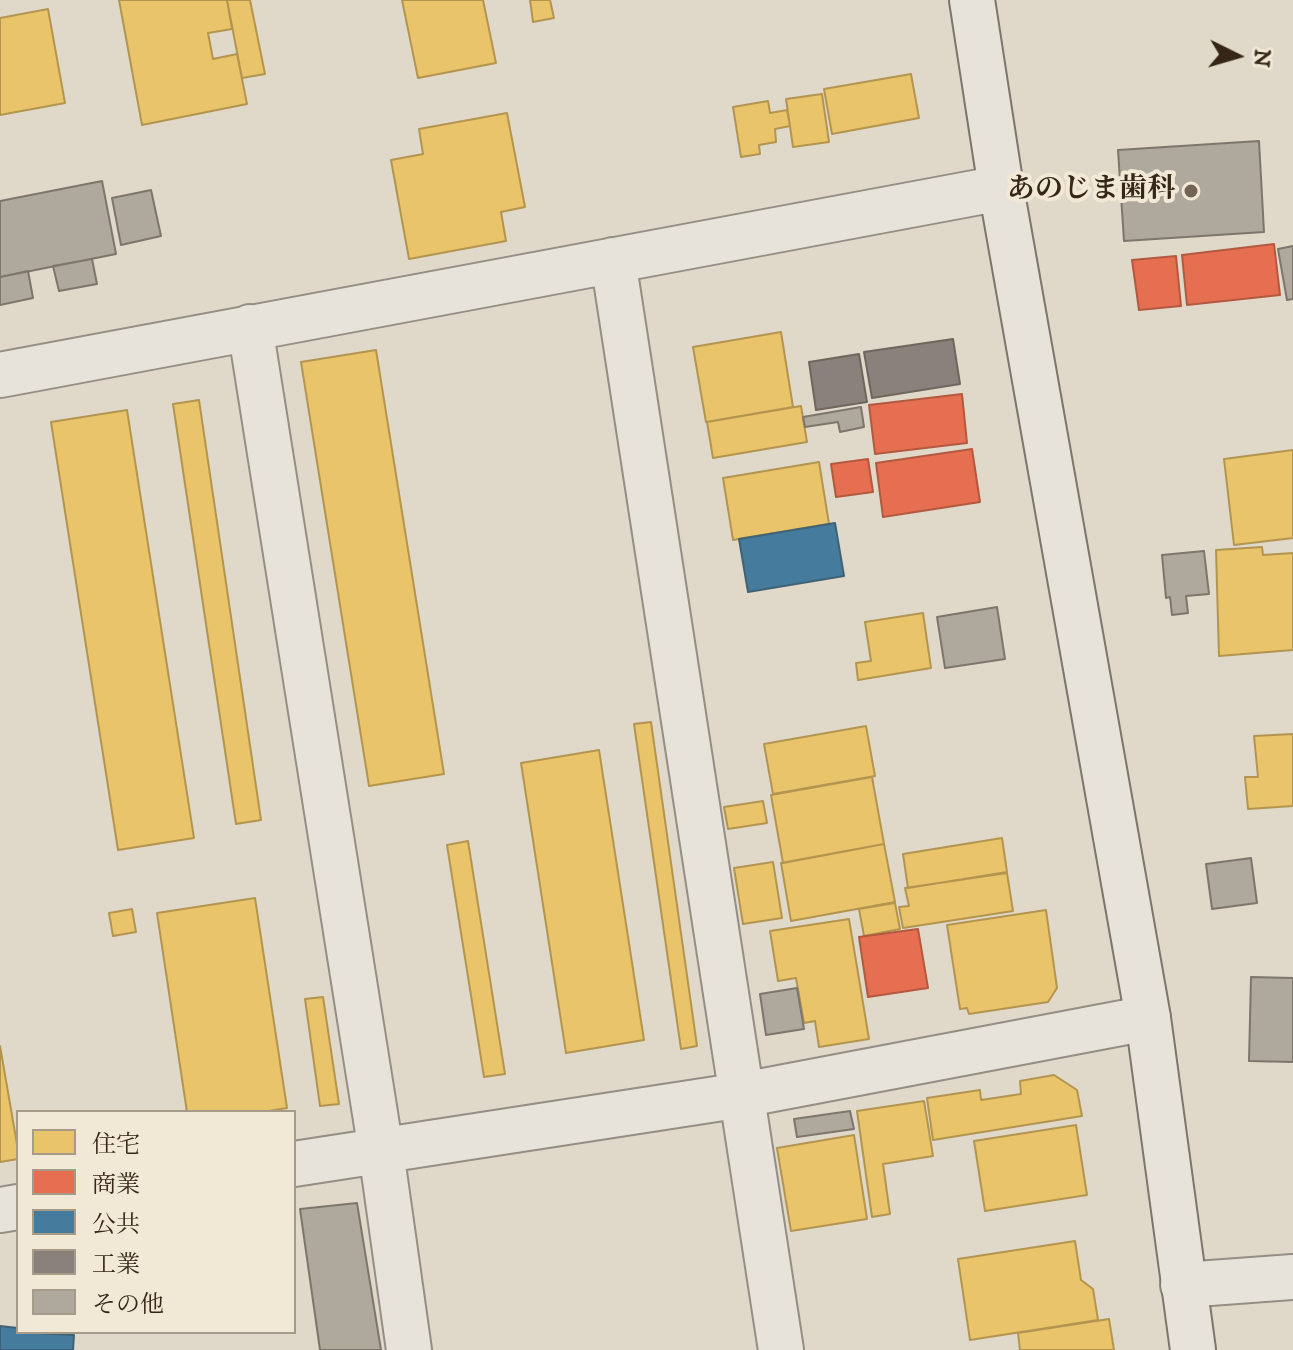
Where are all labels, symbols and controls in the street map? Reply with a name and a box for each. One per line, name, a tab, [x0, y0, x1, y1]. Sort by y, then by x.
north arrow	[1197, 16, 1277, 96]
text: N	[1247, 48, 1276, 68]
place label: あのじま歯科	[1007, 174, 1175, 208]
marker: あのじま歯科	[1182, 182, 1200, 200]
legend	[16, 1110, 296, 1334]
text: 住宅	[92, 1130, 140, 1160]
text: 商業	[92, 1170, 140, 1200]
text: 公共	[92, 1210, 140, 1240]
text: 工業	[92, 1250, 140, 1280]
text: その他	[92, 1290, 164, 1320]

